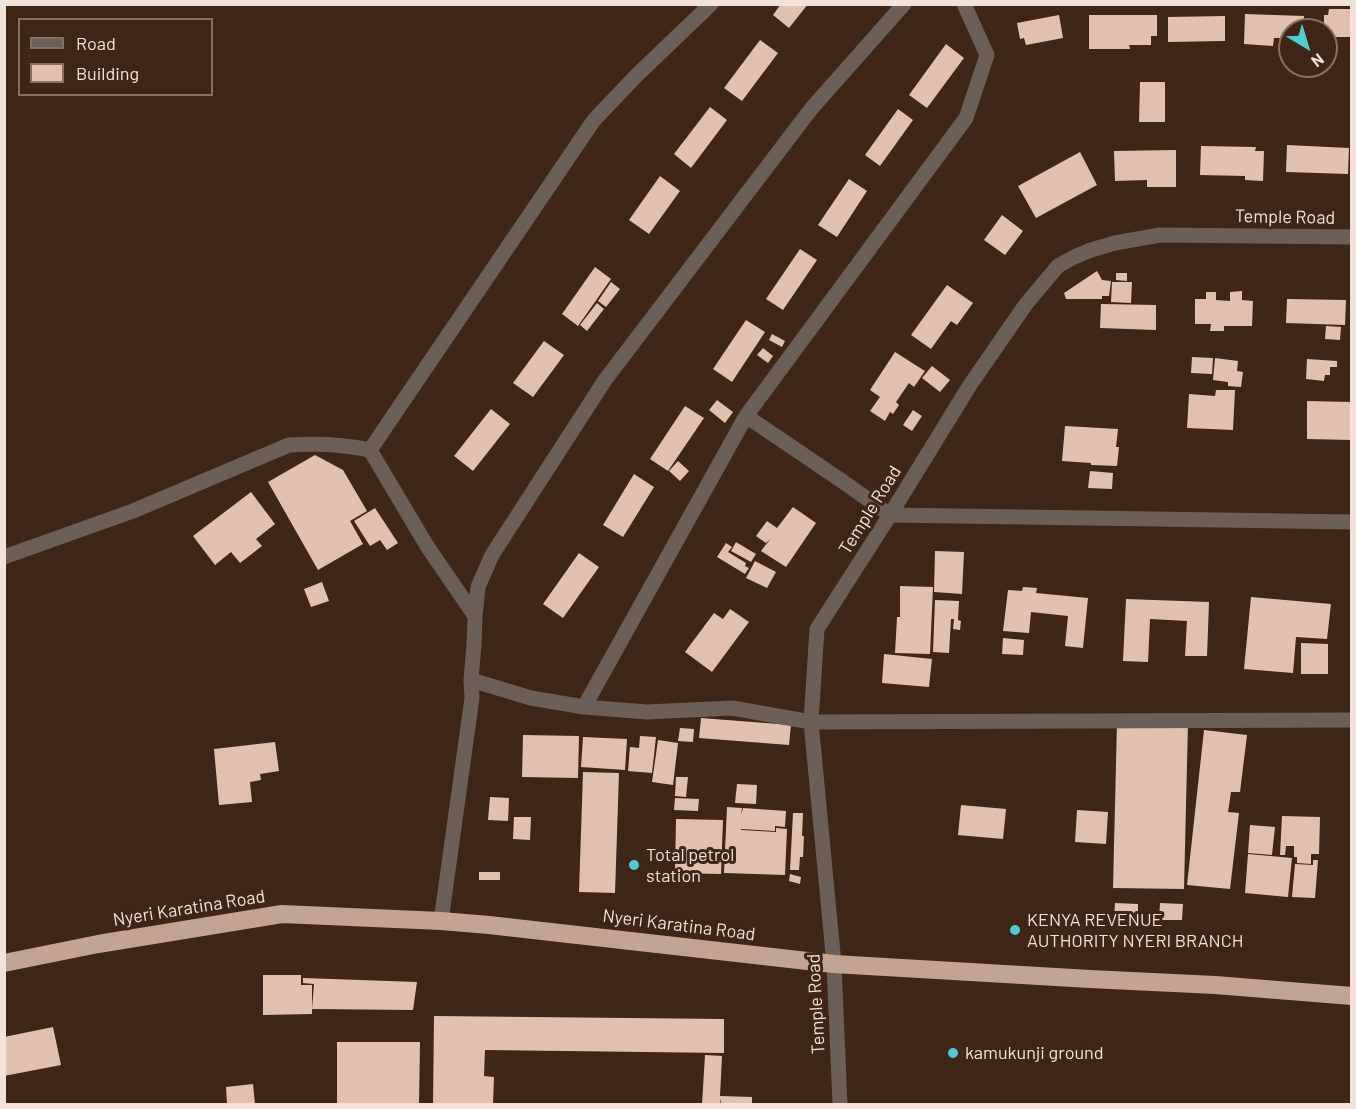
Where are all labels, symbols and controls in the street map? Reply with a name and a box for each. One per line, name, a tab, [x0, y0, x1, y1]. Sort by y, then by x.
legend	[18, 18, 213, 96]
north arrow	[1278, 18, 1338, 78]
text: Road	[76, 32, 116, 54]
text: N	[1308, 50, 1328, 72]
text: Building	[76, 62, 139, 84]
street label: Temple Road	[1235, 205, 1335, 229]
street label: Temple Road	[834, 462, 906, 558]
place label: Total petrol station	[646, 844, 734, 886]
marker: Total petrol station	[627, 858, 641, 872]
street label: Nyeri Karatina Road	[111, 885, 267, 931]
street label: Nyeri Karatina Road	[601, 905, 757, 945]
place label: KENYA REVENUE AUTHORITY NYERI BRANCH	[1027, 909, 1243, 952]
marker: KENYA REVENUE AUTHORITY NYERI BRANCH	[1008, 923, 1022, 937]
street label: Temple Road	[803, 953, 829, 1055]
place label: kamukunji ground	[965, 1042, 1104, 1064]
marker: kamukunji ground	[946, 1046, 960, 1060]

